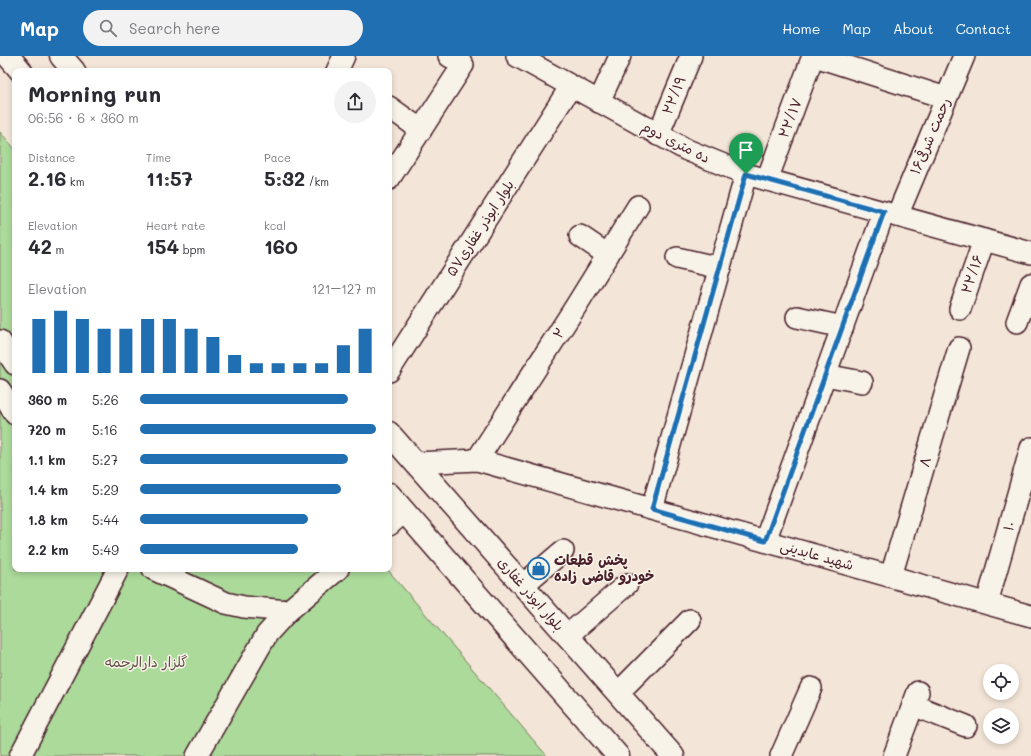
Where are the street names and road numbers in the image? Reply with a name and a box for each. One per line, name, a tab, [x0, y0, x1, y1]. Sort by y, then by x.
street label: ۲۲/۱۹	[657, 73, 690, 117]
street label: ۲۲/۱۷	[773, 95, 806, 140]
street label: ۱۶رحمت شرقی	[905, 95, 954, 177]
street label: ده متری دوم	[638, 116, 714, 169]
street label: بلوار ابوذر غفاری۵۷	[441, 176, 518, 280]
street label: ۲۲/۱۶	[956, 252, 987, 296]
street label: ۲	[548, 324, 569, 342]
street label: ۸	[914, 455, 935, 469]
street label: ۱۰	[998, 519, 1019, 533]
street label: شهید عابدینی	[778, 535, 856, 574]
street label: بلوار ابوذر غفاری	[494, 553, 569, 635]

